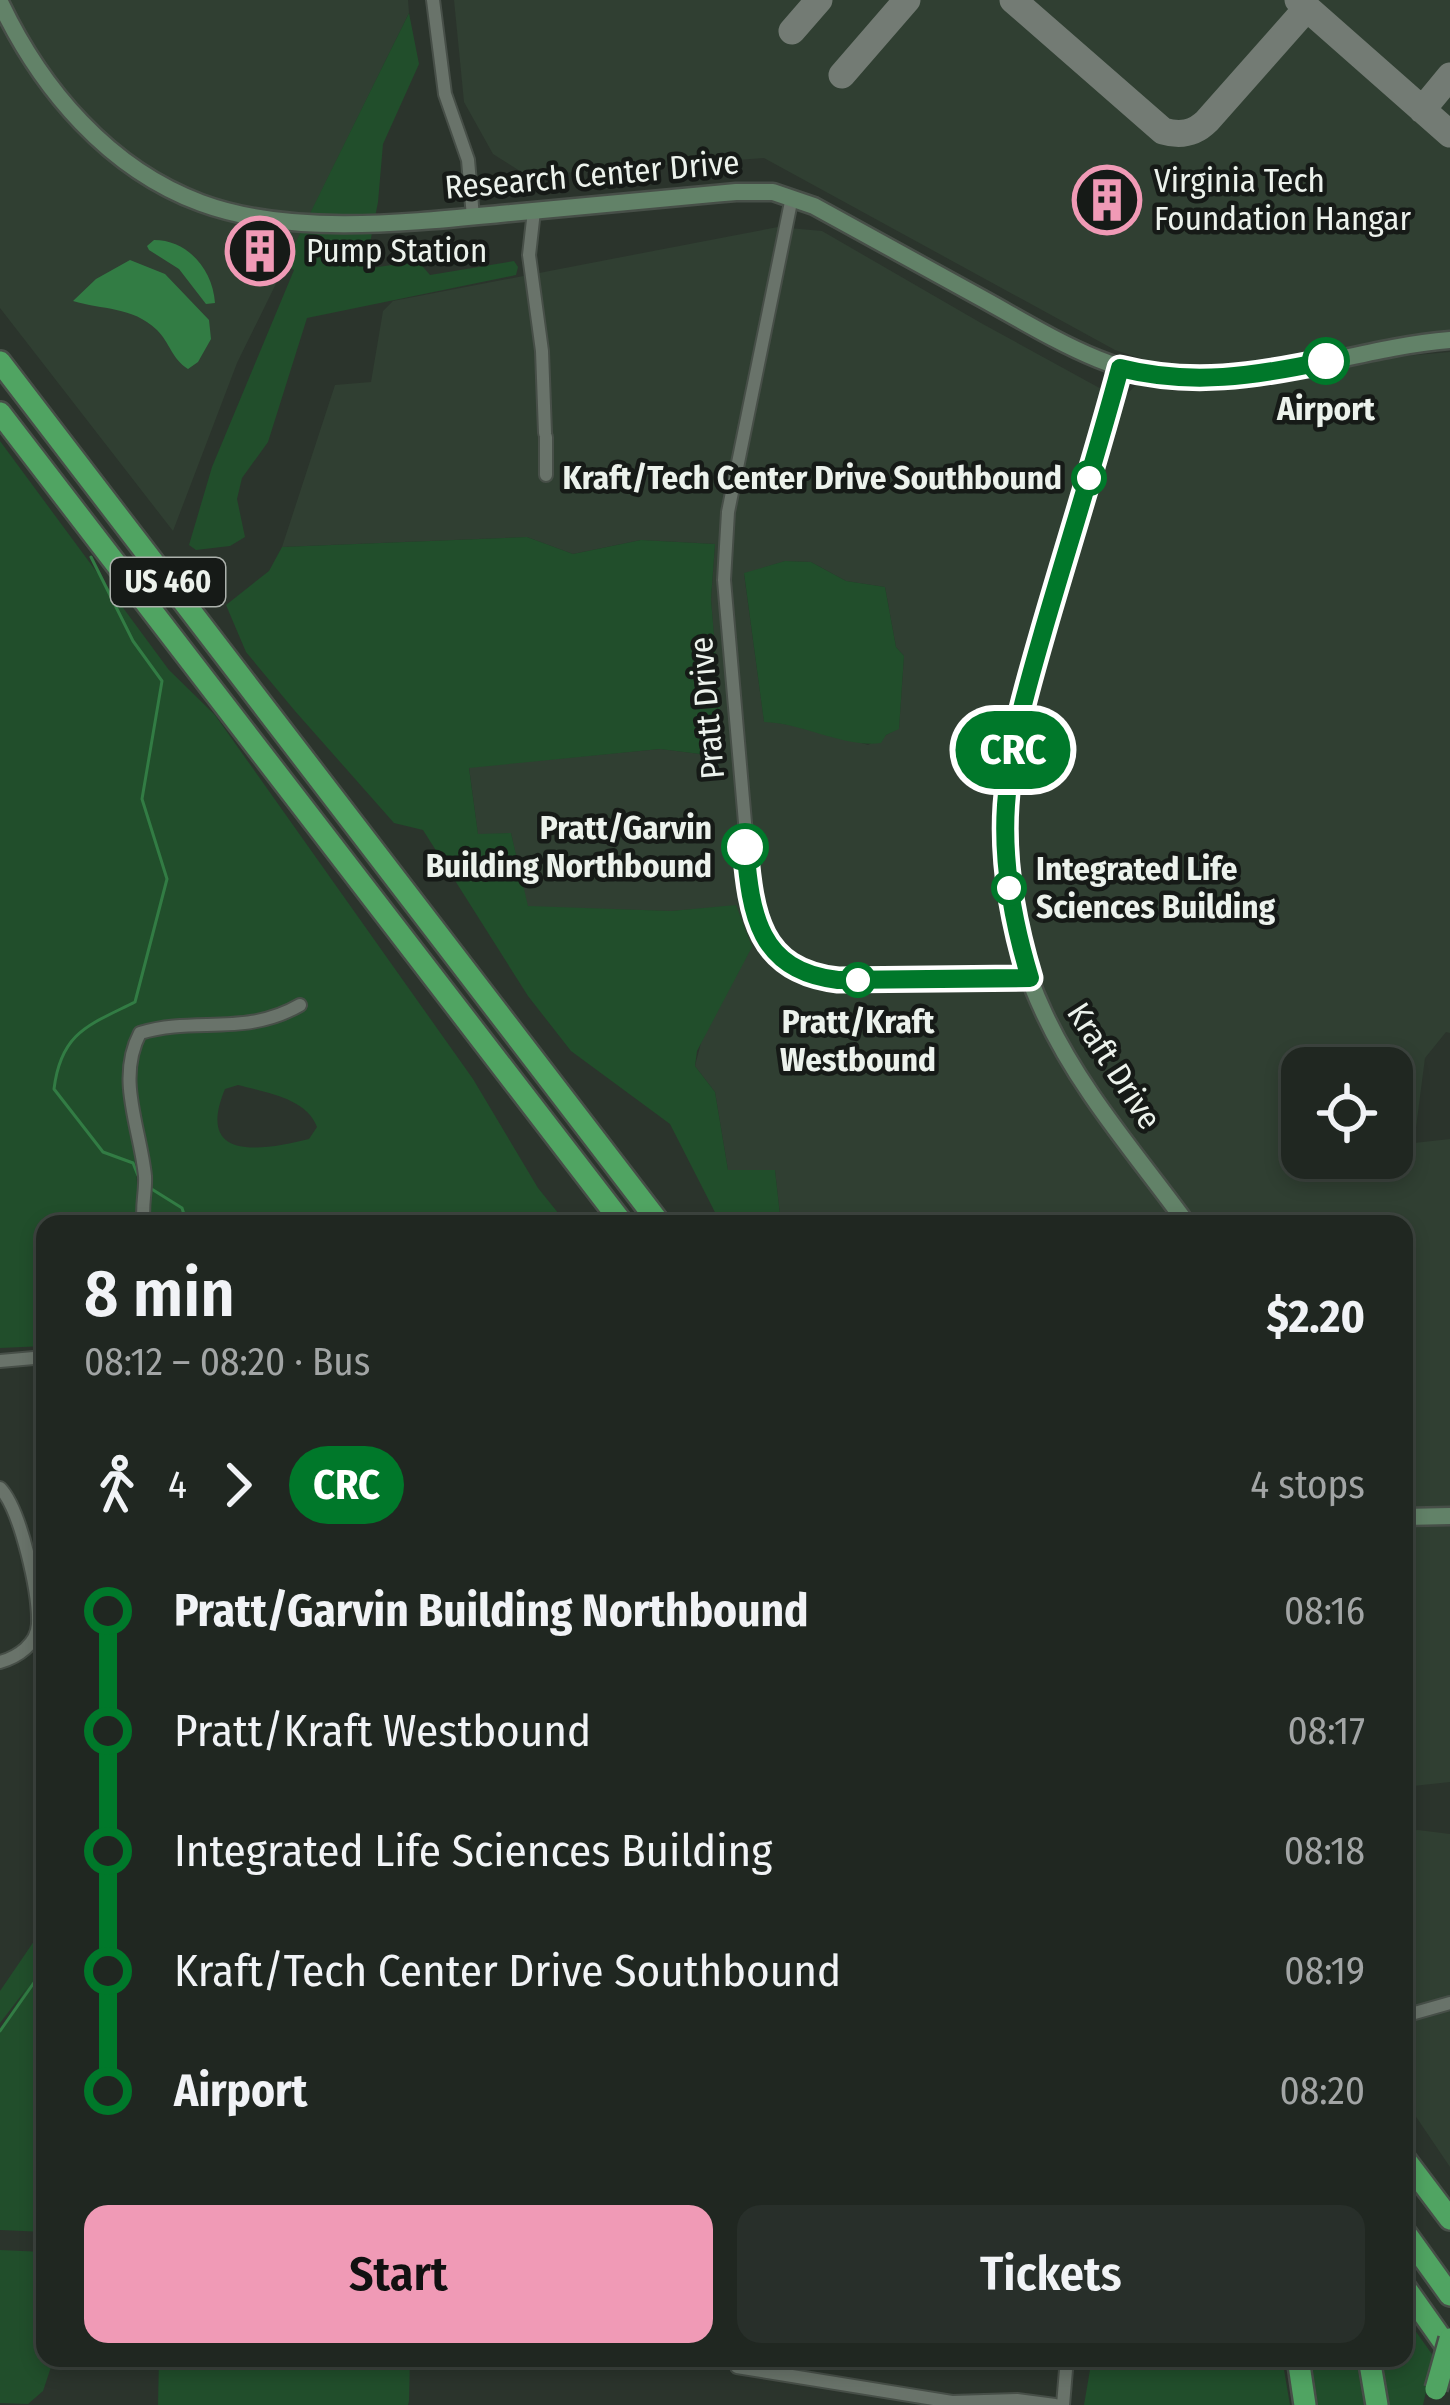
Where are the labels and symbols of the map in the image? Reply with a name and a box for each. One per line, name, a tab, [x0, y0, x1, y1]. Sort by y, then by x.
street label: Research Center Drive	[443, 142, 741, 208]
place label: Virginia Tech Foundation Hangar	[1154, 161, 1411, 239]
building icon: Virginia Tech Foundation Hangar	[1072, 165, 1142, 235]
building icon: Pump Station	[225, 216, 295, 286]
place label: Pump Station	[306, 231, 487, 271]
marker: Airport	[1304, 339, 1348, 383]
place label: Airport	[1276, 389, 1375, 429]
place label: Kraft/Tech Center Drive Southbound	[563, 458, 1062, 498]
marker: Kraft/Tech Center Drive Southbound	[1073, 462, 1105, 494]
road number: US 460	[111, 558, 225, 606]
street label: Pratt Drive	[681, 635, 733, 781]
line badge: CRC	[944, 711, 1082, 789]
place label: Pratt/Garvin Building Northbound	[426, 808, 712, 886]
marker: Pratt/Garvin Building Northbound	[723, 825, 767, 869]
place label: Integrated Life Sciences Building	[1036, 849, 1276, 927]
marker: Integrated Life Sciences Building	[993, 872, 1025, 904]
marker: Pratt/Kraft Westbound	[842, 964, 874, 996]
street label: Kraft Drive	[1058, 995, 1170, 1137]
place label: Pratt/Kraft Westbound	[780, 1002, 936, 1080]

